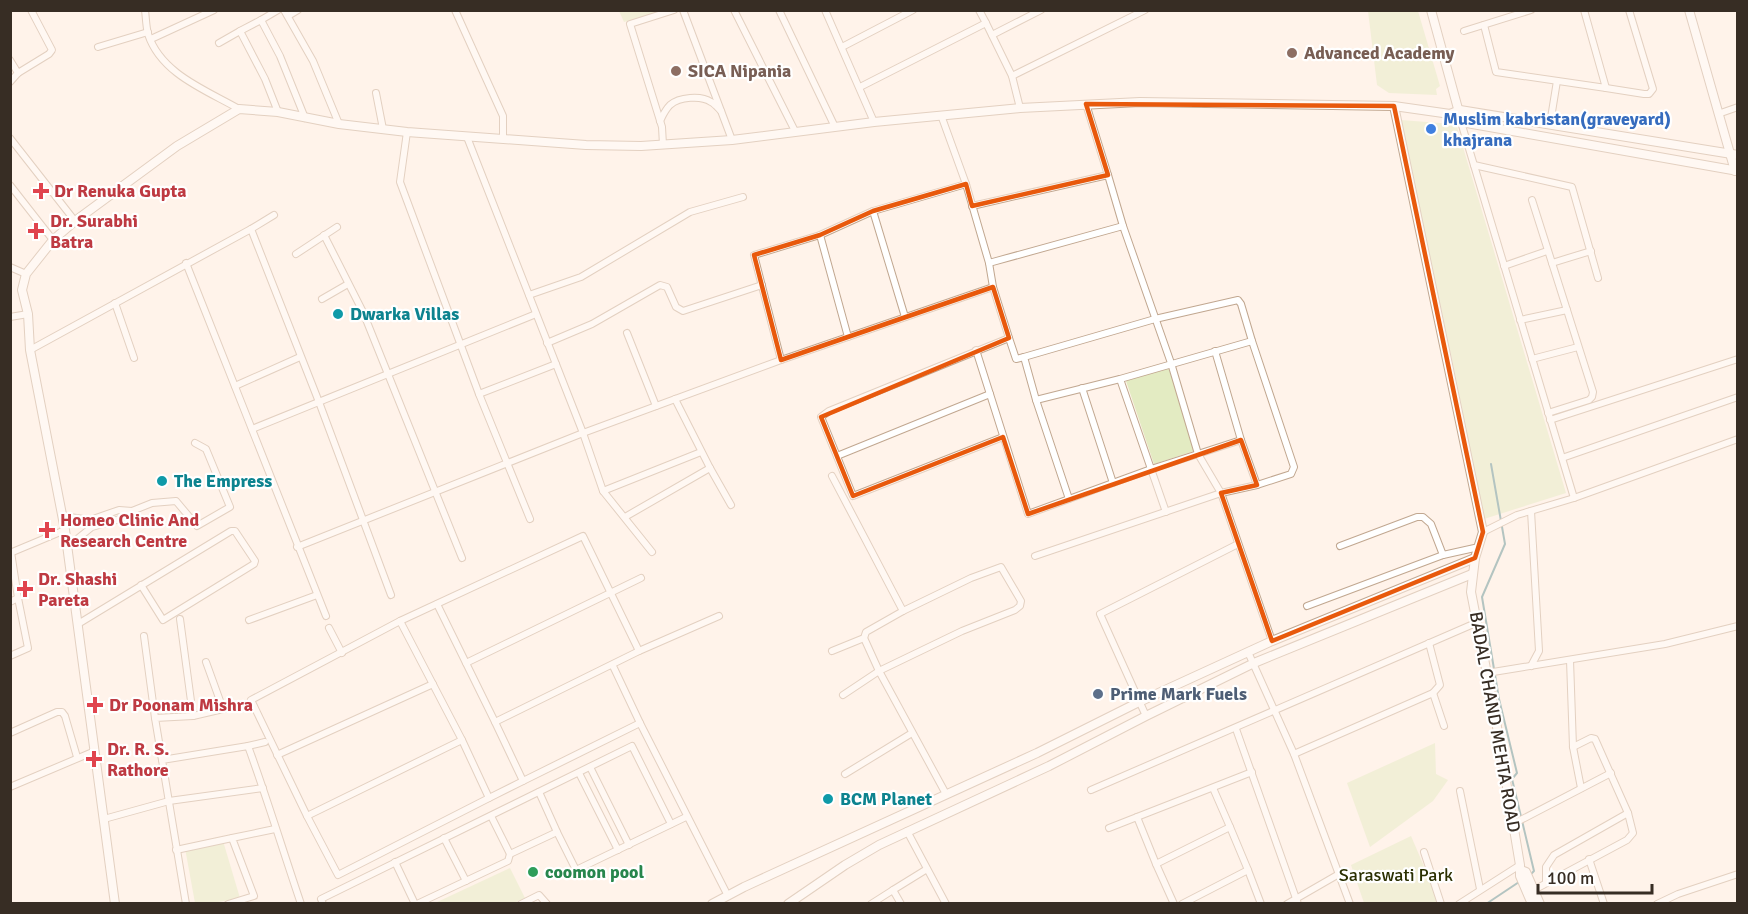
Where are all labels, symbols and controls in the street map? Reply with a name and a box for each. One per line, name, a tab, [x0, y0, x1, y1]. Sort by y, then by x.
place label: Advanced Academy	[1304, 42, 1455, 64]
marker: Advanced Academy	[1285, 46, 1299, 60]
place label: SICA Nipania	[688, 60, 791, 82]
marker: SICA Nipania	[669, 64, 683, 78]
place label: Muslim kabristan(graveyard) khajrana	[1443, 108, 1671, 151]
marker: Muslim kabristan(graveyard) khajrana	[1424, 122, 1438, 136]
place label: Dr Renuka Gupta	[54, 180, 187, 202]
marker: Dr Renuka Gupta	[32, 182, 50, 200]
place label: Dr. Surabhi Batra	[50, 210, 138, 253]
marker: Dr. Surabhi Batra	[27, 222, 45, 240]
place label: Dwarka Villas	[350, 303, 459, 325]
marker: Dwarka Villas	[331, 307, 345, 321]
place label: The Empress	[174, 470, 272, 492]
marker: The Empress	[155, 474, 169, 488]
place label: Homeo Clinic And Research Centre	[60, 509, 199, 552]
marker: Homeo Clinic And Research Centre	[38, 521, 56, 539]
place label: Dr. Shashi Pareta	[38, 568, 117, 611]
marker: Dr. Shashi Pareta	[16, 580, 34, 598]
street label: BADAL CHAND MEHTA ROAD	[1465, 610, 1525, 834]
place label: Prime Mark Fuels	[1110, 683, 1247, 705]
marker: Prime Mark Fuels	[1091, 687, 1105, 701]
place label: Dr Poonam Mishra	[109, 694, 253, 716]
marker: Dr Poonam Mishra	[86, 696, 104, 714]
place label: Dr. R. S. Rathore	[107, 738, 169, 781]
marker: Dr. R. S. Rathore	[85, 750, 103, 768]
place label: BCM Planet	[840, 788, 932, 810]
marker: BCM Planet	[821, 792, 835, 806]
scale bar	[1538, 857, 1652, 895]
place label: coomon pool	[545, 861, 644, 883]
park label: Saraswati Park	[1339, 864, 1453, 886]
marker: coomon pool	[526, 865, 540, 879]
text: 100 m	[1547, 867, 1594, 889]

